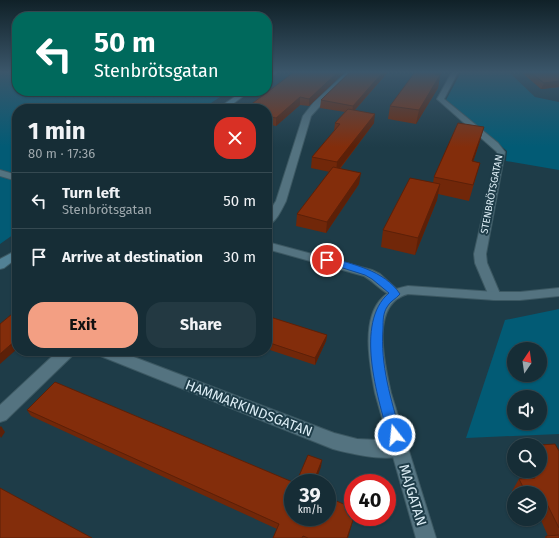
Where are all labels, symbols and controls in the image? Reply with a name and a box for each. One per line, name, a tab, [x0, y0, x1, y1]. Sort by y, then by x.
text: 50 m	[94, 26, 156, 59]
icon: left	[28, 28, 80, 80]
text: Stenbrötsgatan	[94, 60, 218, 82]
text: 1 min	[28, 117, 86, 145]
button: close	[214, 117, 256, 159]
text: 80 m · 17:36	[28, 146, 95, 161]
street label: STENBRÖTSGATAN	[476, 153, 506, 235]
text: Turn left	[62, 184, 120, 202]
icon: left	[28, 190, 50, 212]
text: 50 m	[223, 192, 256, 210]
text: Stenbrötsgatan	[62, 202, 152, 217]
pin	[310, 243, 344, 277]
icon: arrive	[28, 246, 50, 268]
text: Arrive at destination	[62, 248, 203, 266]
text: 30 m	[223, 248, 256, 266]
icon: arrive	[316, 249, 338, 271]
button: Exit	[28, 302, 138, 348]
button: Share	[146, 302, 256, 348]
north arrow	[507, 342, 547, 382]
map controls	[507, 342, 547, 526]
street label: HAMMARKINDSGATAN	[183, 376, 315, 441]
button: sound	[507, 390, 547, 430]
position arrow	[374, 414, 416, 456]
button: search	[507, 438, 547, 478]
street label: MAJGATAN	[395, 462, 430, 528]
speed limit sign: 40	[344, 474, 396, 526]
text: 39	[299, 483, 321, 507]
button: layers	[507, 486, 547, 526]
text: km/h	[298, 504, 322, 516]

